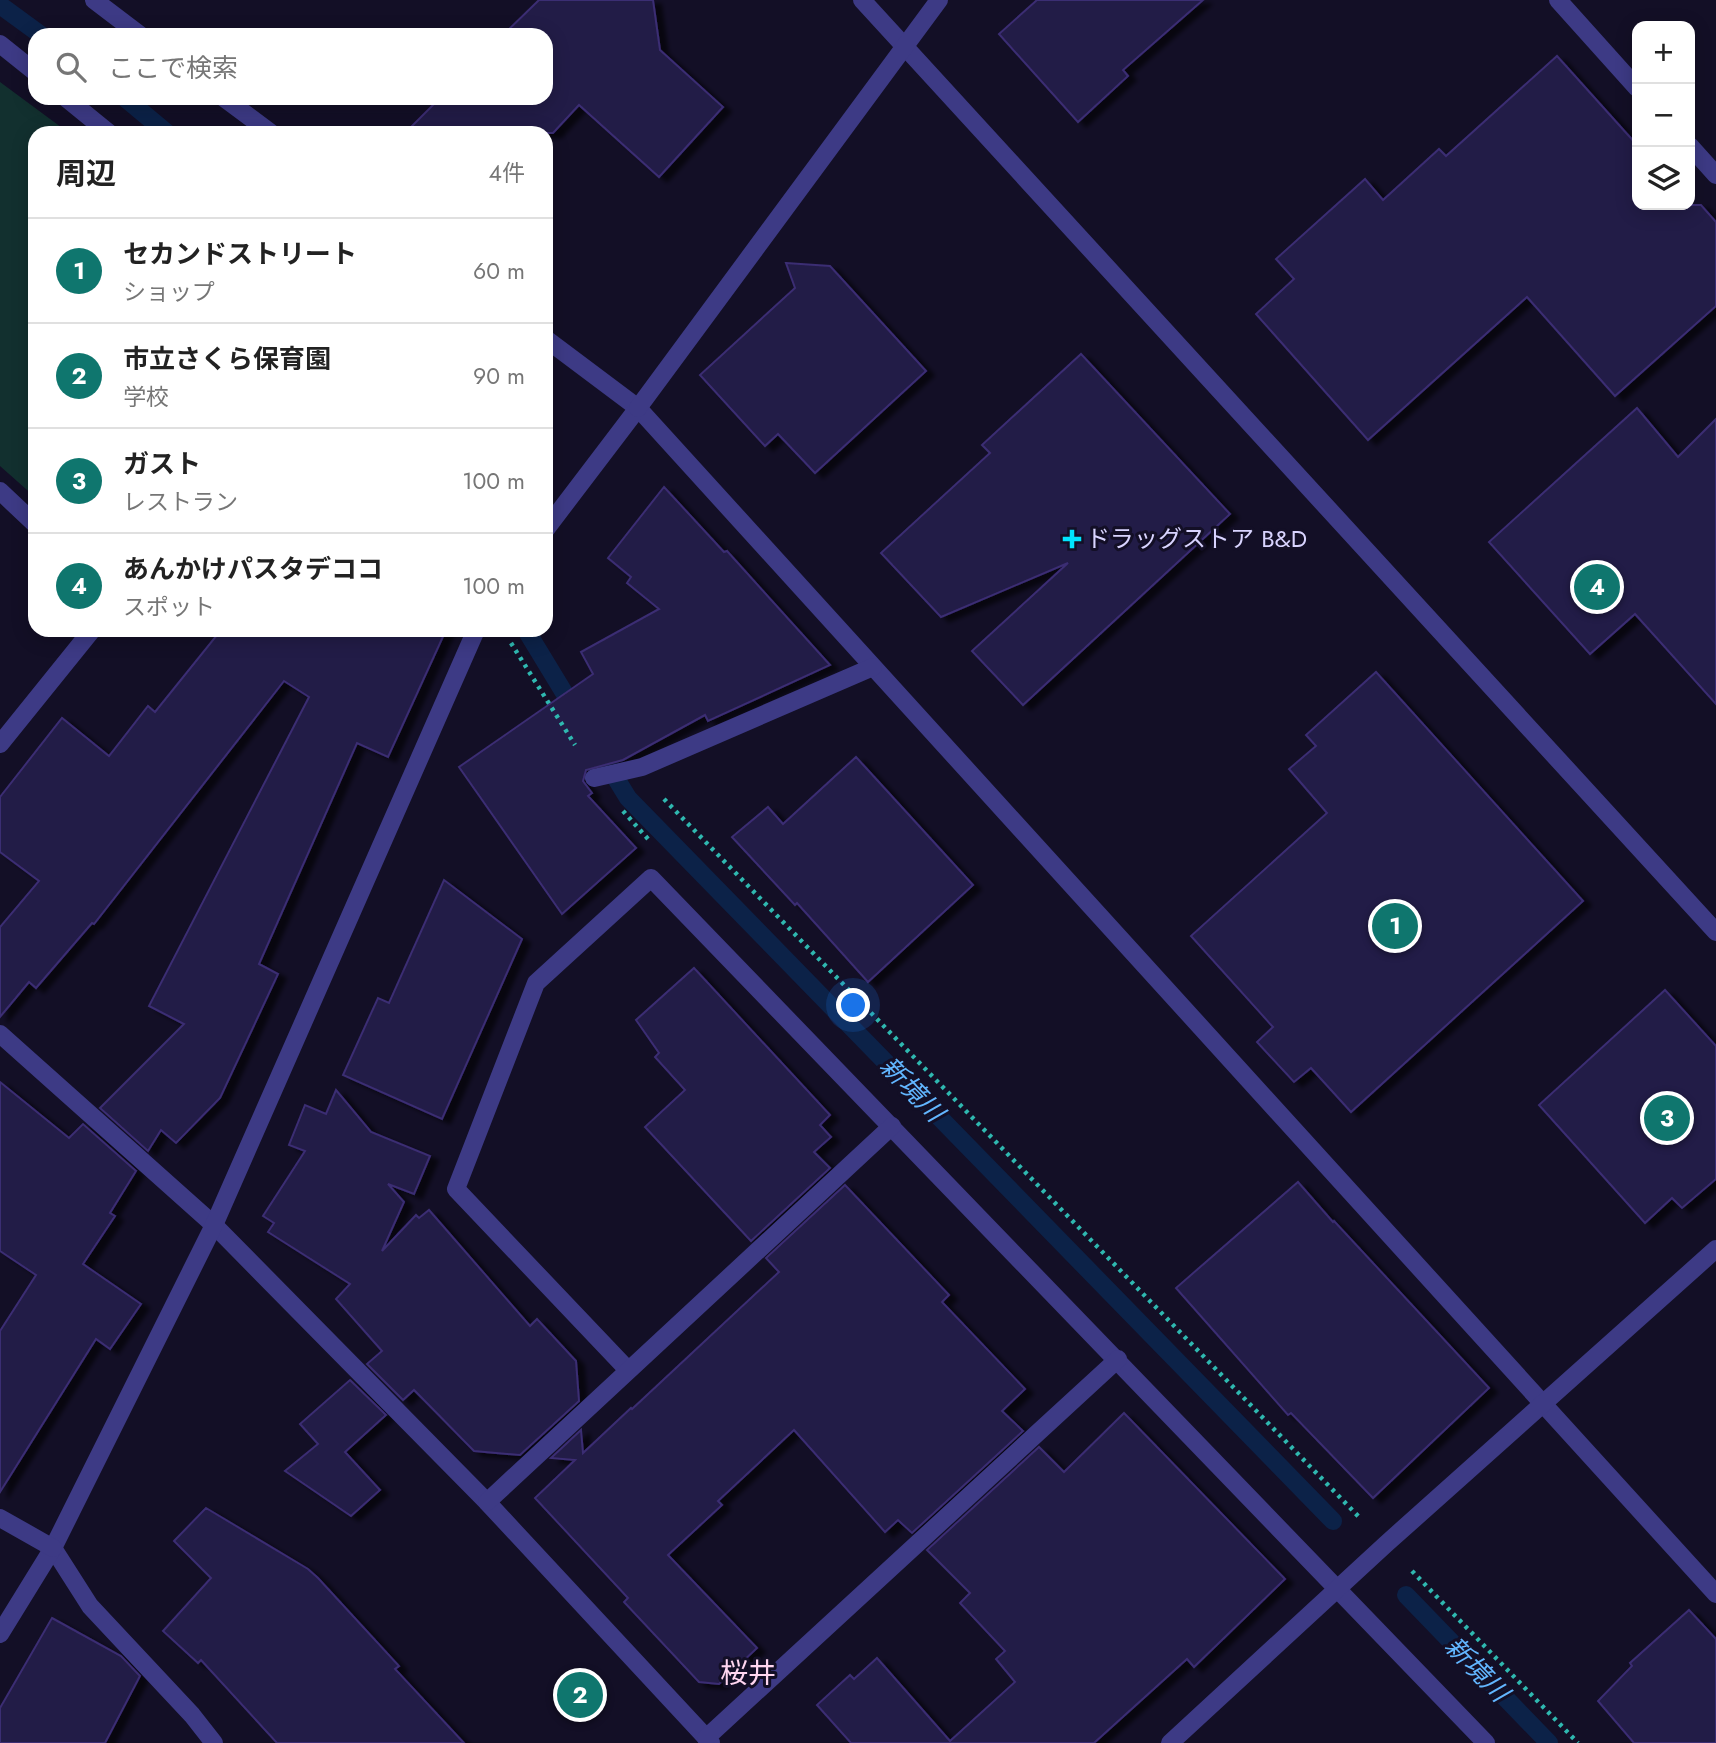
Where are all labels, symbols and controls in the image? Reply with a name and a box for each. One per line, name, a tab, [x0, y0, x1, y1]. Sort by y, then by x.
map controls	[1632, 21, 1695, 210]
button: +	[1632, 21, 1695, 84]
search box	[28, 28, 553, 105]
icon: search	[52, 48, 90, 86]
text: ここで検索	[108, 49, 238, 87]
button: −	[1632, 84, 1695, 147]
button: layers	[1632, 147, 1695, 210]
text: 周辺	[56, 152, 116, 195]
text: 4件	[489, 156, 525, 190]
text: セカンドストリート	[123, 235, 357, 273]
text: 1	[73, 254, 85, 288]
text: 60 m	[473, 254, 525, 288]
text: ショップ	[123, 275, 215, 309]
text: 市立さくら保育園	[123, 340, 331, 378]
text: 2	[71, 359, 87, 393]
text: 90 m	[473, 359, 525, 393]
text: 学校	[123, 380, 169, 414]
text: ガスト	[123, 445, 201, 483]
text: 3	[72, 464, 86, 498]
text: 100 m	[462, 464, 525, 498]
text: レストラン	[123, 485, 238, 519]
place label: ドラッグストア B&D	[1086, 521, 1307, 556]
marker: ドラッグストア B&D	[1064, 531, 1080, 547]
text: あんかけパスタデココ	[123, 550, 383, 588]
pin: 4	[1574, 561, 1620, 613]
text: 4	[71, 569, 87, 603]
text: 100 m	[462, 569, 525, 603]
text: スポット	[123, 590, 215, 624]
pin: 1	[1372, 900, 1418, 952]
your location	[836, 988, 870, 1022]
water label: 新境川	[871, 1048, 955, 1132]
pin: 3	[1644, 1092, 1690, 1144]
water label: 新境川	[1436, 1628, 1520, 1712]
district label: 桜井	[720, 1653, 776, 1694]
pin: 2	[557, 1669, 603, 1721]

